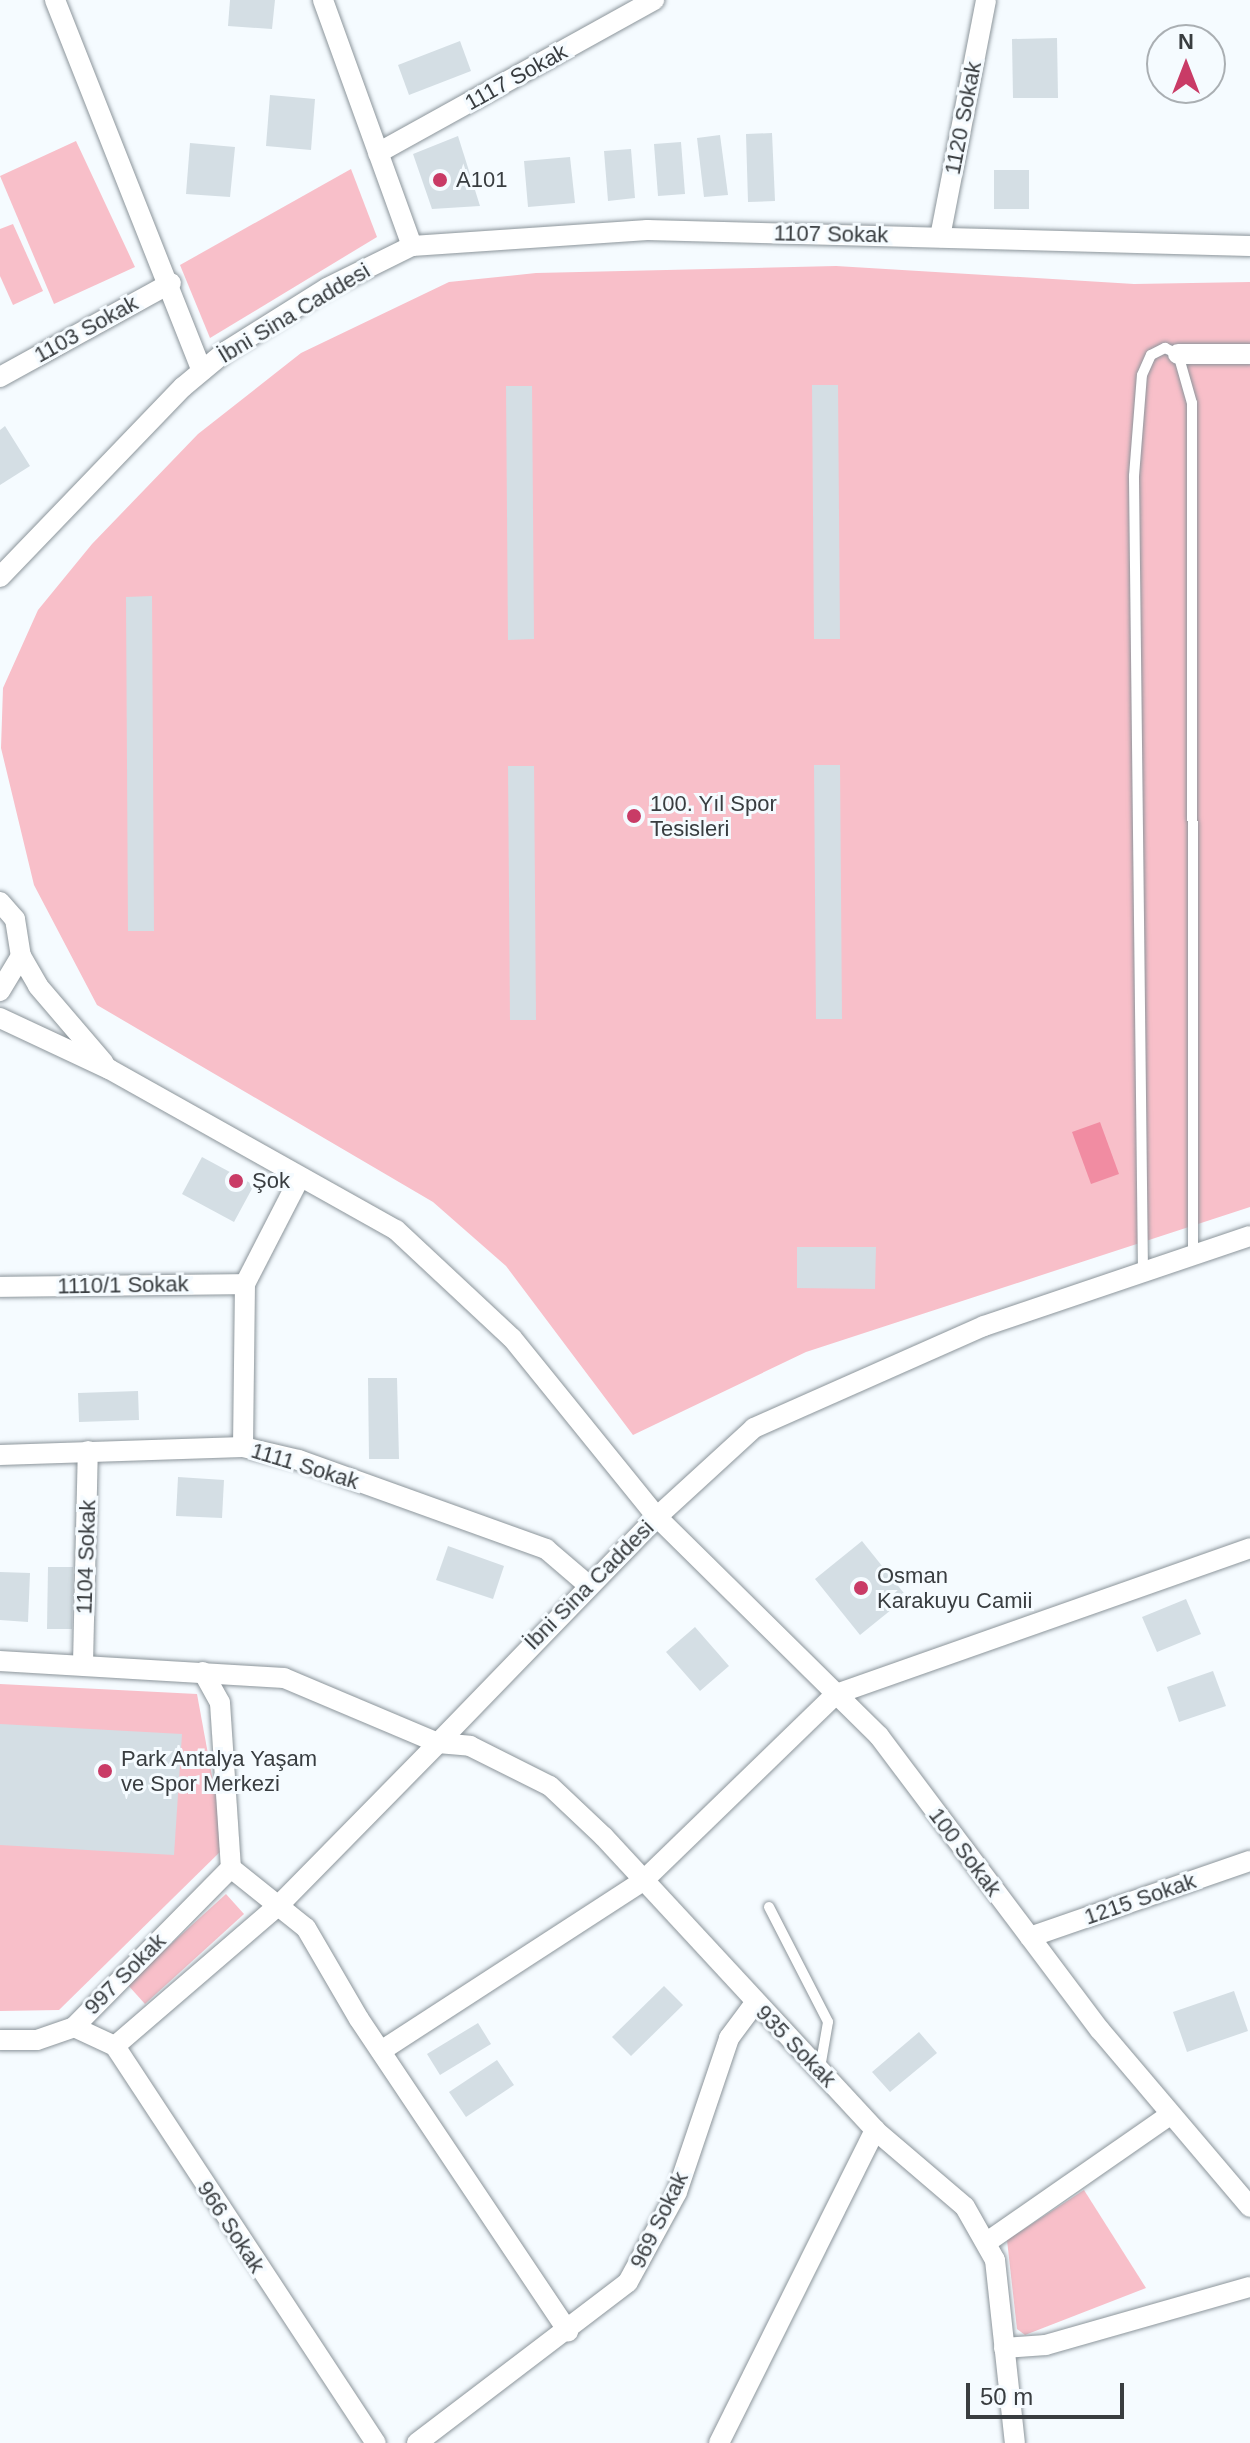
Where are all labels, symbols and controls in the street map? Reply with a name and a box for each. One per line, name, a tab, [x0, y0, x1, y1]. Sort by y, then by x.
north arrow	[1146, 24, 1226, 104]
text: N	[1178, 29, 1194, 54]
street label: 1117 Sokak	[460, 38, 572, 116]
street label: 1120 Sokak	[939, 59, 987, 177]
place label: A101	[456, 167, 507, 193]
marker: A101	[431, 171, 449, 189]
street label: 1107 Sokak	[773, 220, 889, 248]
street label: İbni Sina Caddesi	[213, 257, 375, 369]
street label: 1103 Sokak	[29, 290, 143, 368]
place label: 100. Yıl Spor Tesisleri	[650, 790, 777, 842]
marker: 100. Yıl Spor Tesisleri	[625, 807, 643, 825]
place label: Şok	[252, 1168, 290, 1194]
marker: Şok	[227, 1172, 245, 1190]
street label: 1110/1 Sokak	[57, 1271, 189, 1299]
street label: 1111 Sokak	[248, 1437, 362, 1495]
street label: 1104 Sokak	[71, 1499, 101, 1615]
street label: İbni Sina Caddesi	[519, 1515, 659, 1655]
place label: Osman Karakuyu Camii	[877, 1562, 1032, 1614]
marker: Osman Karakuyu Camii	[852, 1579, 870, 1597]
place label: Park Antalya Yaşam ve Spor Merkezi	[121, 1745, 319, 1796]
marker: Park Antalya Yaşam ve Spor Merkezi	[96, 1762, 114, 1780]
street label: 100 Sokak	[923, 1803, 1007, 1901]
street label: 1215 Sokak	[1081, 1868, 1199, 1930]
street label: 997 Sokak	[79, 1928, 171, 2020]
street label: 935 Sokak	[750, 1999, 842, 2093]
street label: 969 Sokak	[624, 2167, 694, 2273]
street label: 966 Sokak	[192, 2176, 270, 2278]
scale bar	[970, 2367, 1128, 2417]
text: 50 m	[980, 2383, 1033, 2410]

